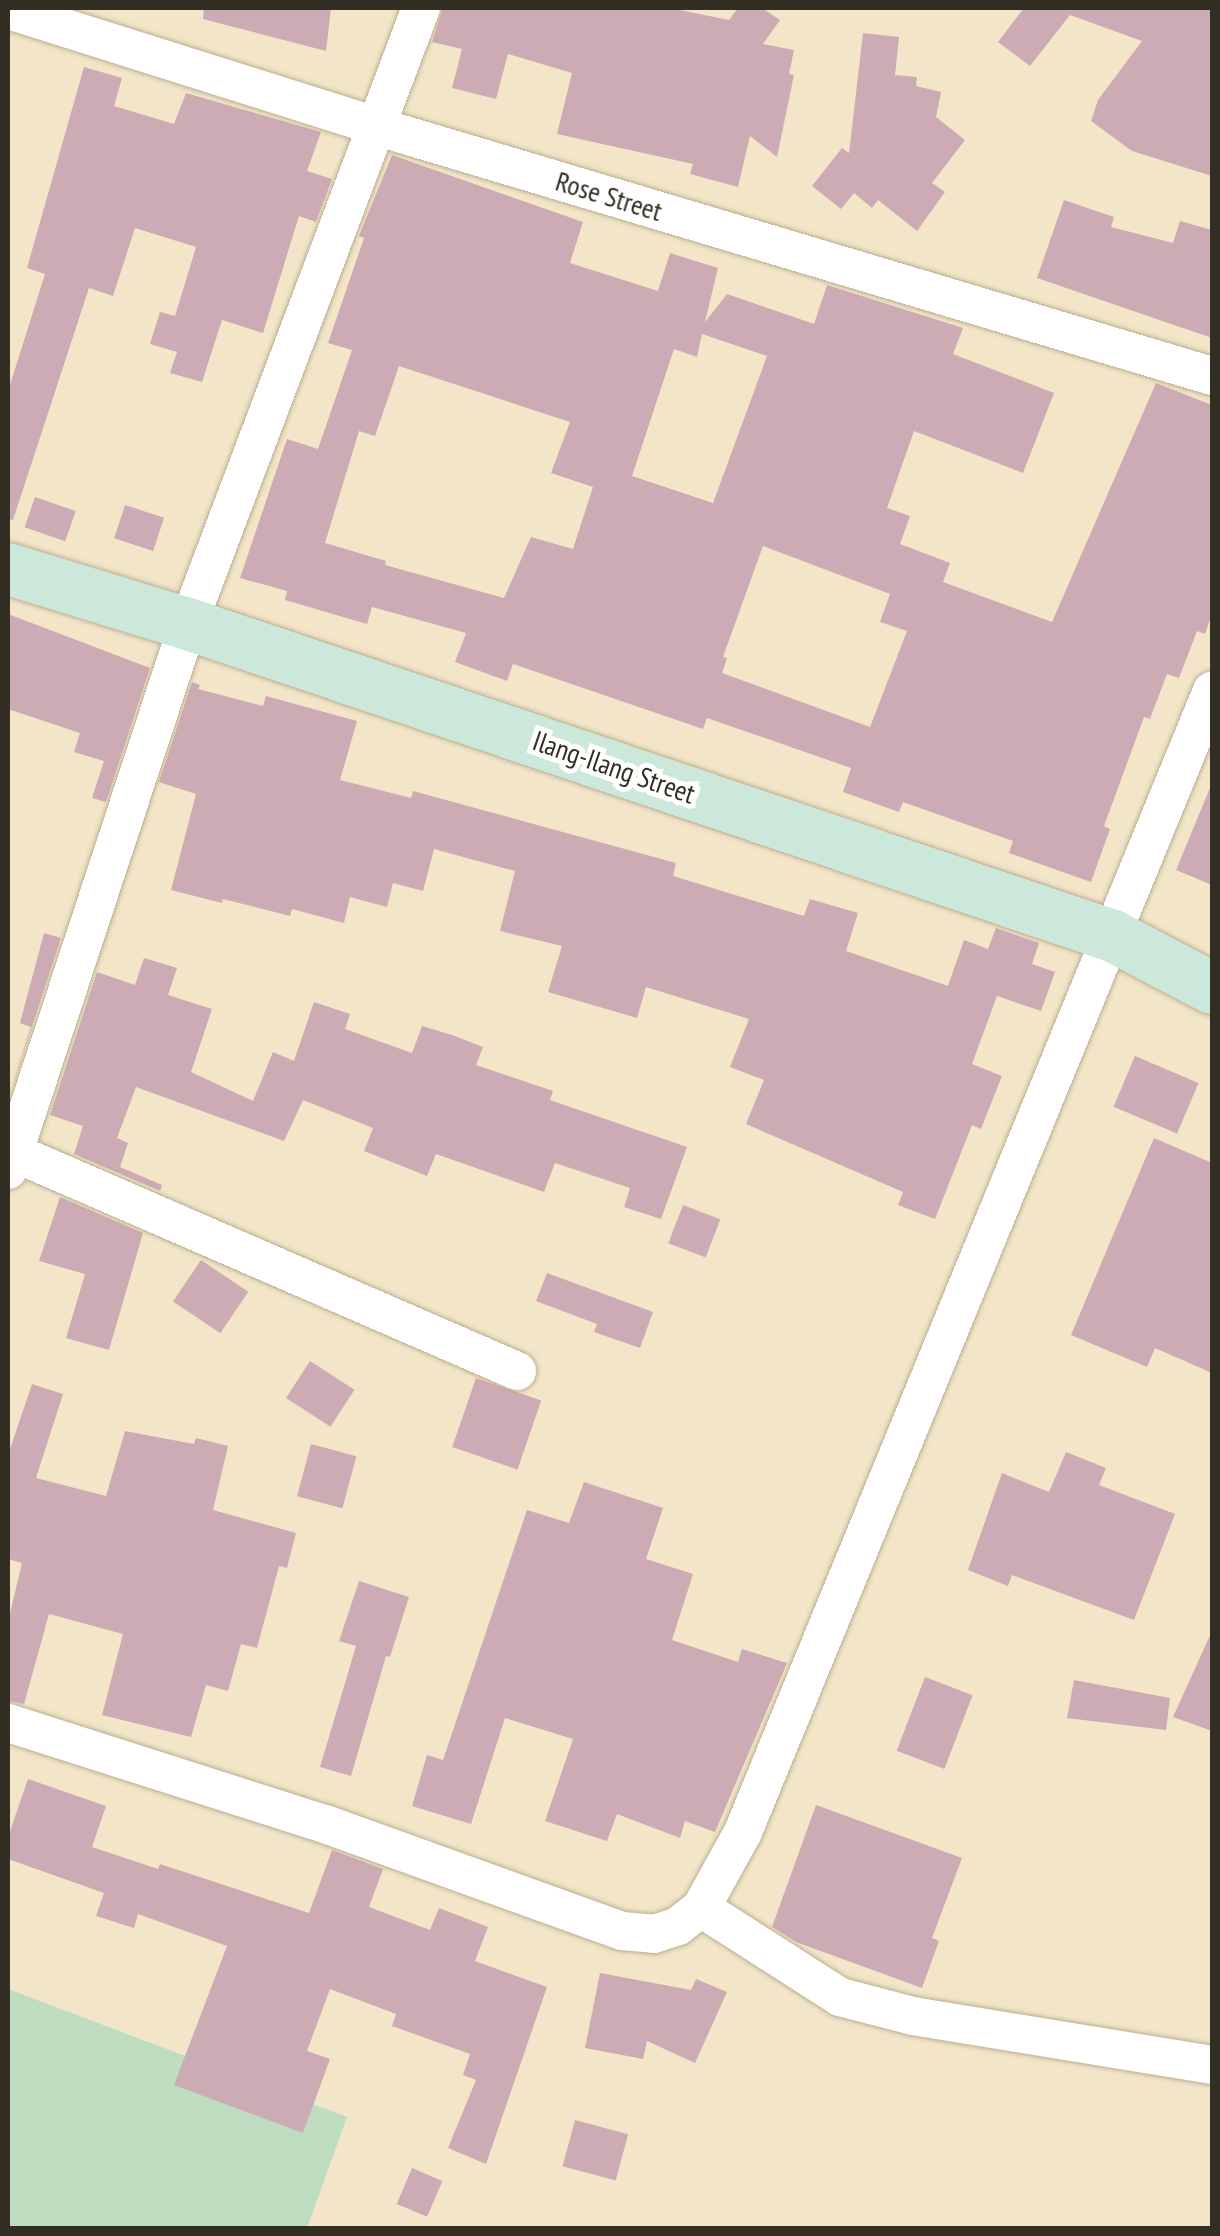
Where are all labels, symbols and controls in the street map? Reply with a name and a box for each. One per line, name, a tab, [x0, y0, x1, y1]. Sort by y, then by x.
street label: Rose Street	[552, 164, 666, 228]
street label: Ilang-Ilang Street	[528, 724, 700, 810]

